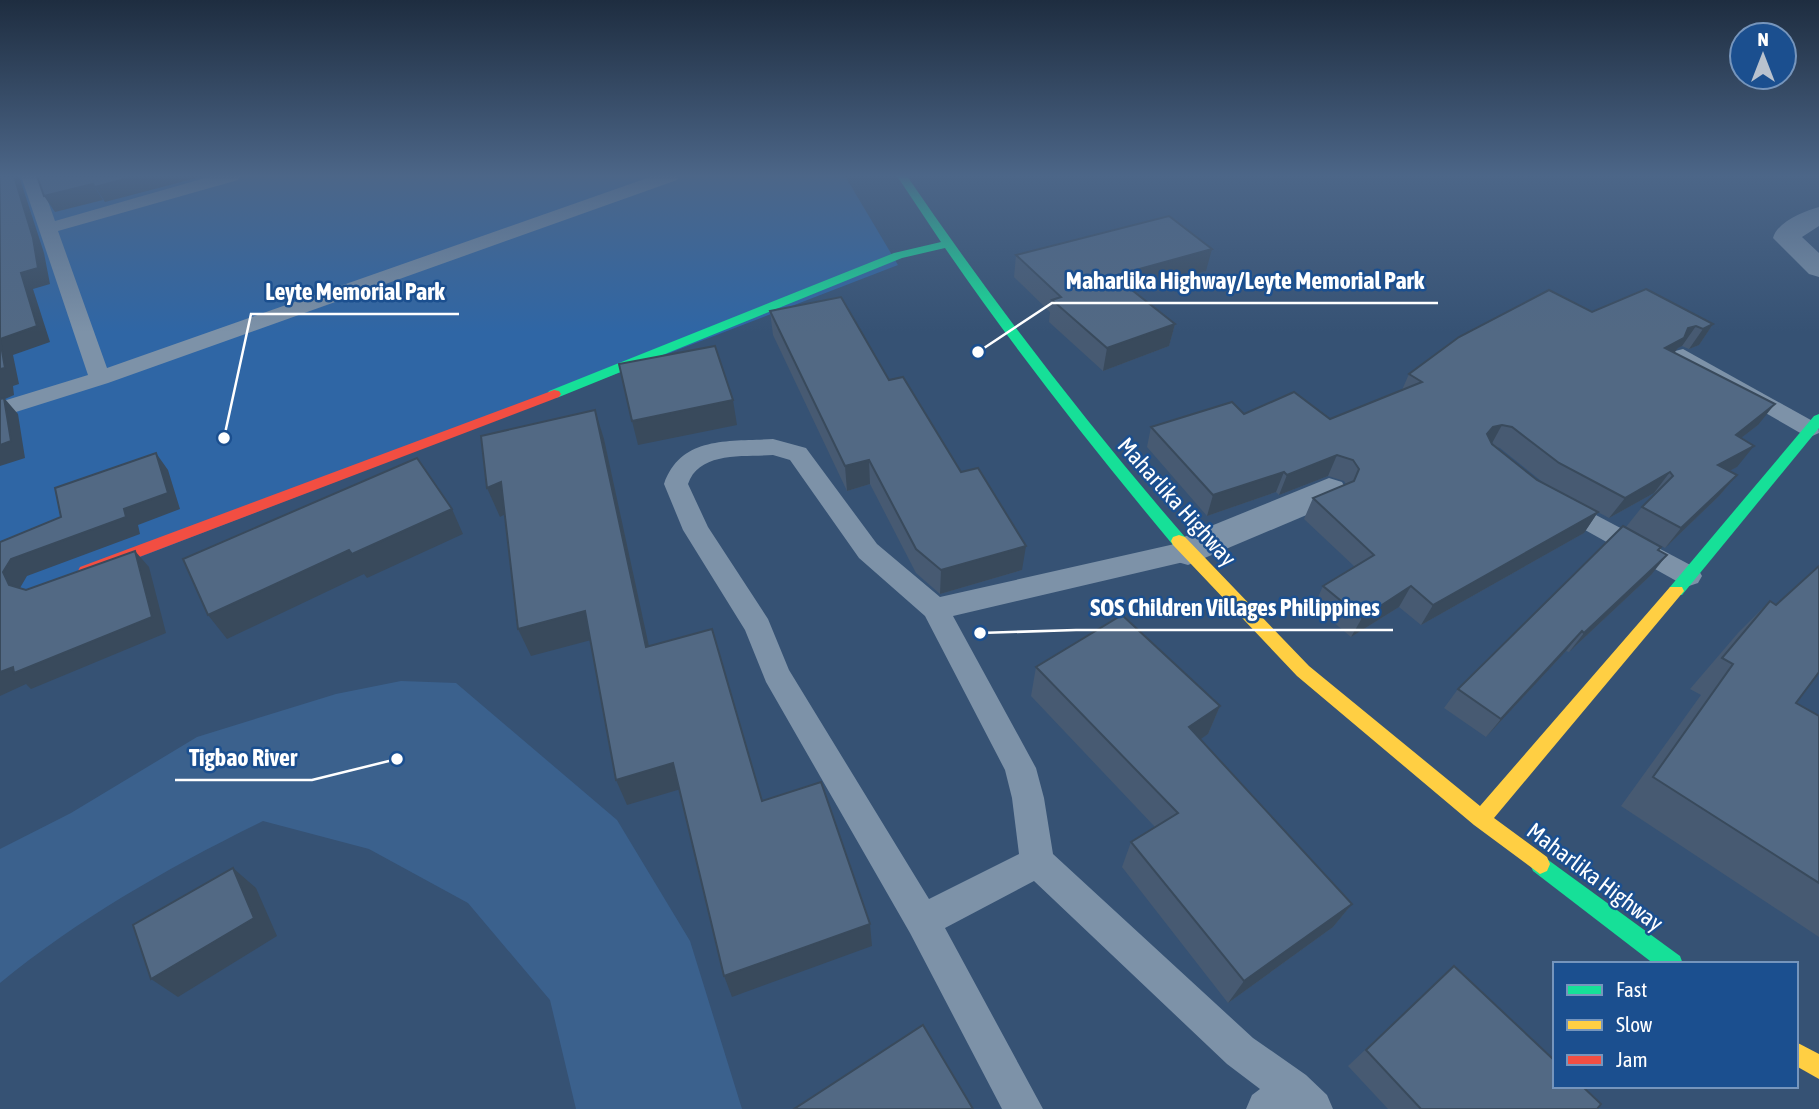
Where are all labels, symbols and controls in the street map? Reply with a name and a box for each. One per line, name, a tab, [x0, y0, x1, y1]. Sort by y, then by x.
north arrow	[1728, 21, 1798, 91]
text: N	[1757, 28, 1769, 50]
callout: Maharlika Highway/Leyte Memorial Park	[1052, 258, 1438, 303]
text: Maharlika Highway/Leyte Memorial Park	[1066, 267, 1425, 294]
callout: Leyte Memorial Park	[251, 269, 459, 314]
text: Leyte Memorial Park	[265, 278, 445, 305]
street label: Maharlika Highway	[1113, 433, 1241, 571]
callout: SOS Children Villages Philippines	[1076, 585, 1393, 630]
text: SOS Children Villages Philippines	[1090, 594, 1380, 621]
callout: Tigbao River	[175, 735, 312, 780]
text: Tigbao River	[189, 744, 298, 771]
street label: Maharlika Highway	[1522, 817, 1668, 937]
legend	[1553, 962, 1798, 1088]
text: Fast	[1616, 977, 1647, 1001]
text: Slow	[1616, 1012, 1653, 1036]
text: Jam	[1616, 1047, 1648, 1071]

